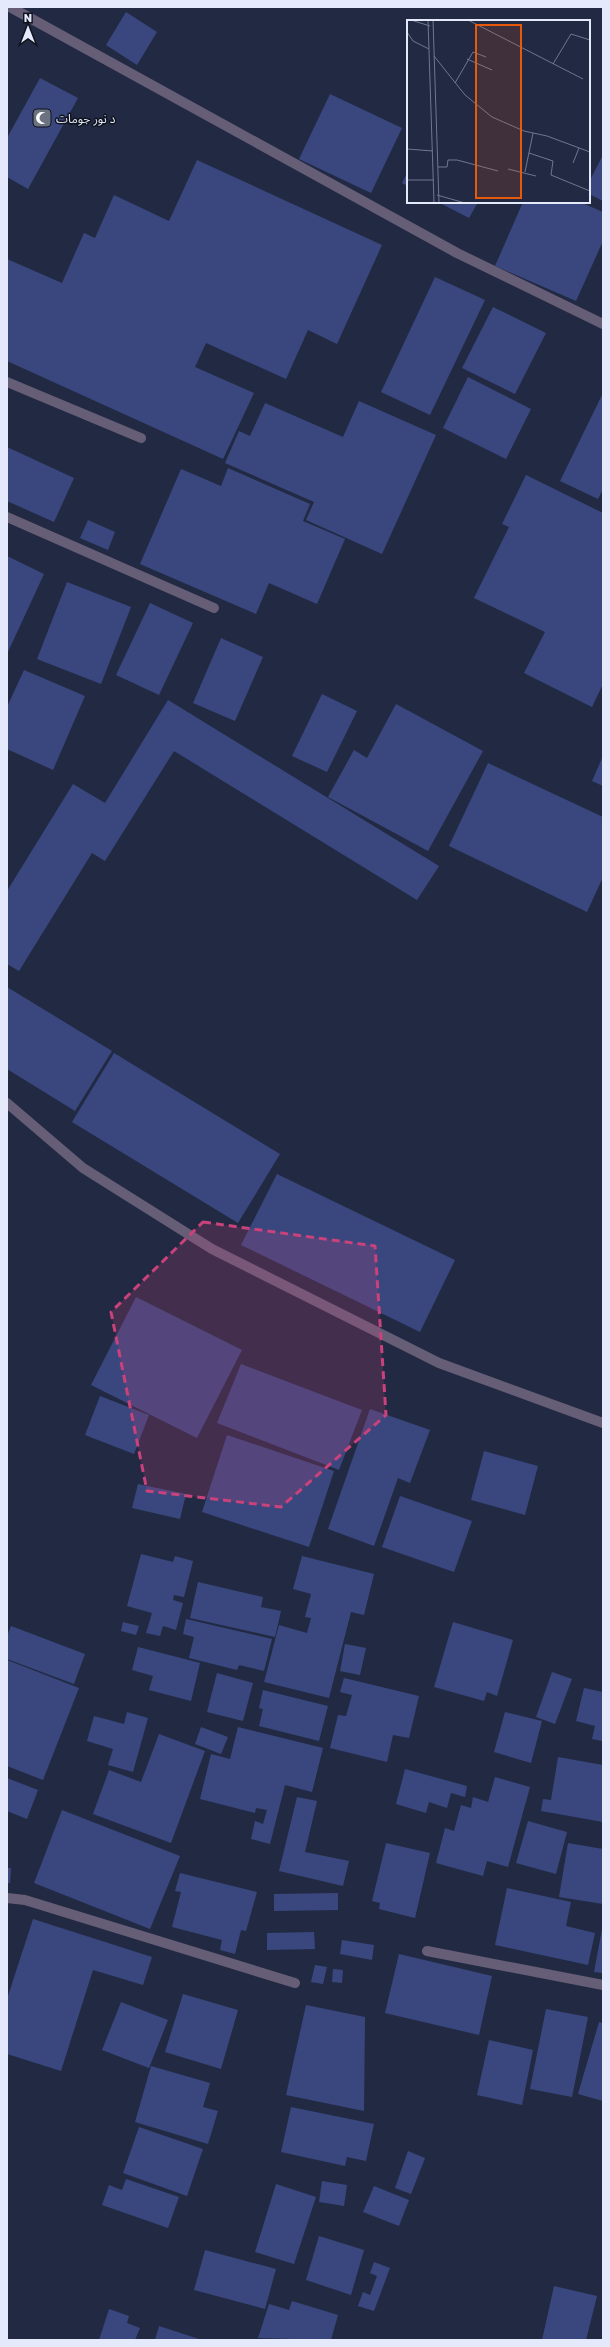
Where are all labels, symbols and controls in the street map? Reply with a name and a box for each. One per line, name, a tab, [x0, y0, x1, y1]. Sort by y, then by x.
north arrow	[8, 8, 48, 48]
text: N	[24, 11, 32, 24]
inset map	[407, 20, 590, 203]
mosque icon: د نور جومات	[31, 107, 53, 129]
place label: د نور جومات	[56, 111, 116, 126]

